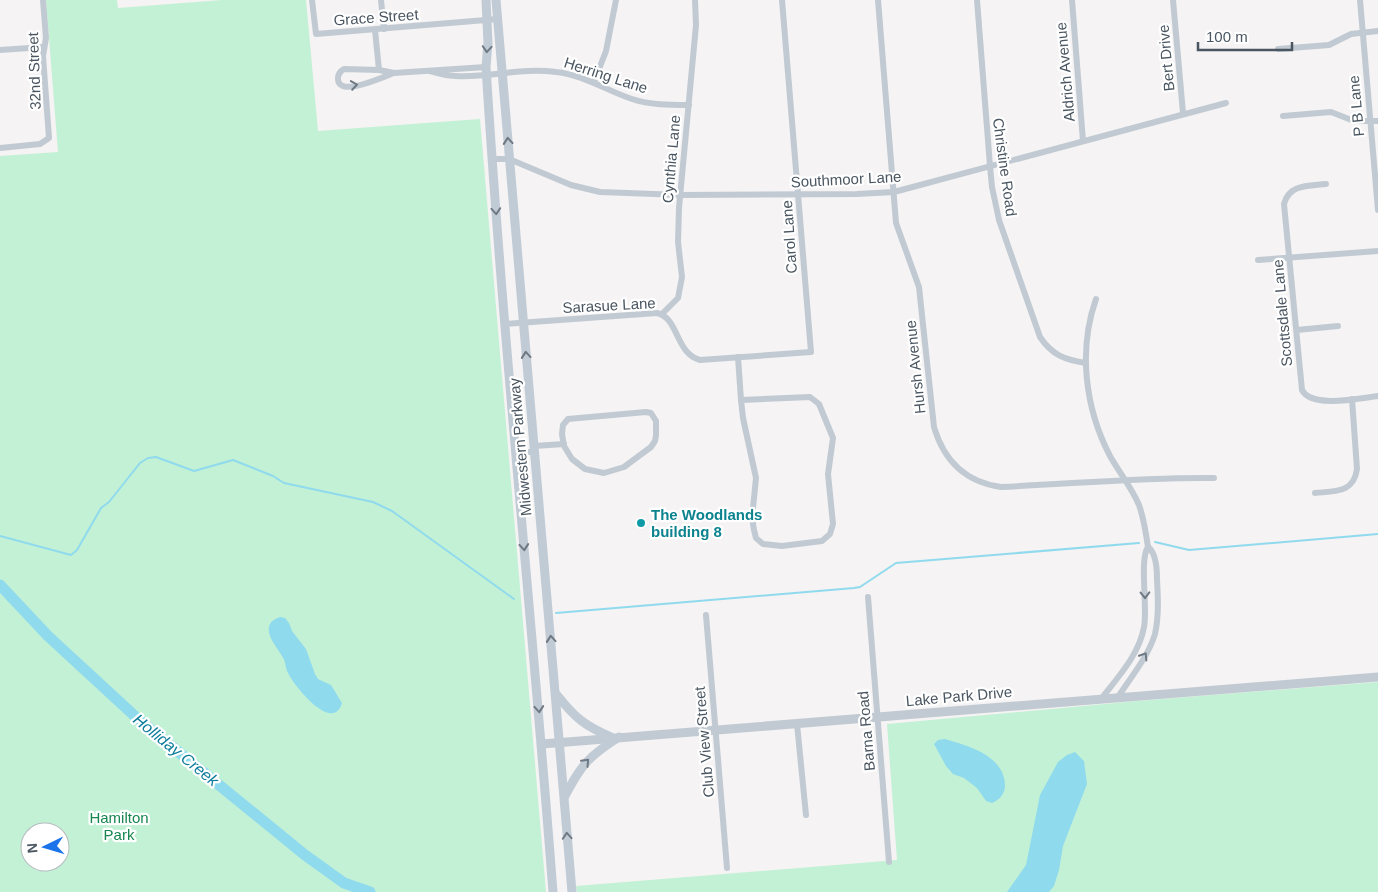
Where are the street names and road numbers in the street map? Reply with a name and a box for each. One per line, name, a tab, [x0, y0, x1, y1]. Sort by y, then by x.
street label: Grace Street	[333, 5, 420, 28]
street label: Aldrich Avenue	[1052, 22, 1078, 122]
street label: Bert Drive	[1155, 24, 1177, 92]
street label: 32nd Street	[24, 31, 44, 110]
street label: Herring Lane	[562, 54, 650, 96]
street label: P B Lane	[1345, 75, 1367, 137]
street label: Cynthia Lane	[659, 114, 683, 204]
street label: Christine Road	[990, 117, 1020, 217]
street label: Southmoor Lane	[790, 168, 902, 190]
street label: Carol Lane	[778, 200, 800, 274]
street label: Scottsdale Lane	[1269, 259, 1295, 367]
street label: Sarasue Lane	[562, 294, 656, 316]
street label: Hursh Avenue	[902, 319, 928, 415]
street label: Midwestern Parkway	[505, 377, 534, 517]
street label: Lake Park Drive	[905, 683, 1013, 709]
street label: Club View Street	[691, 685, 717, 798]
street label: Barna Road	[854, 690, 878, 772]

